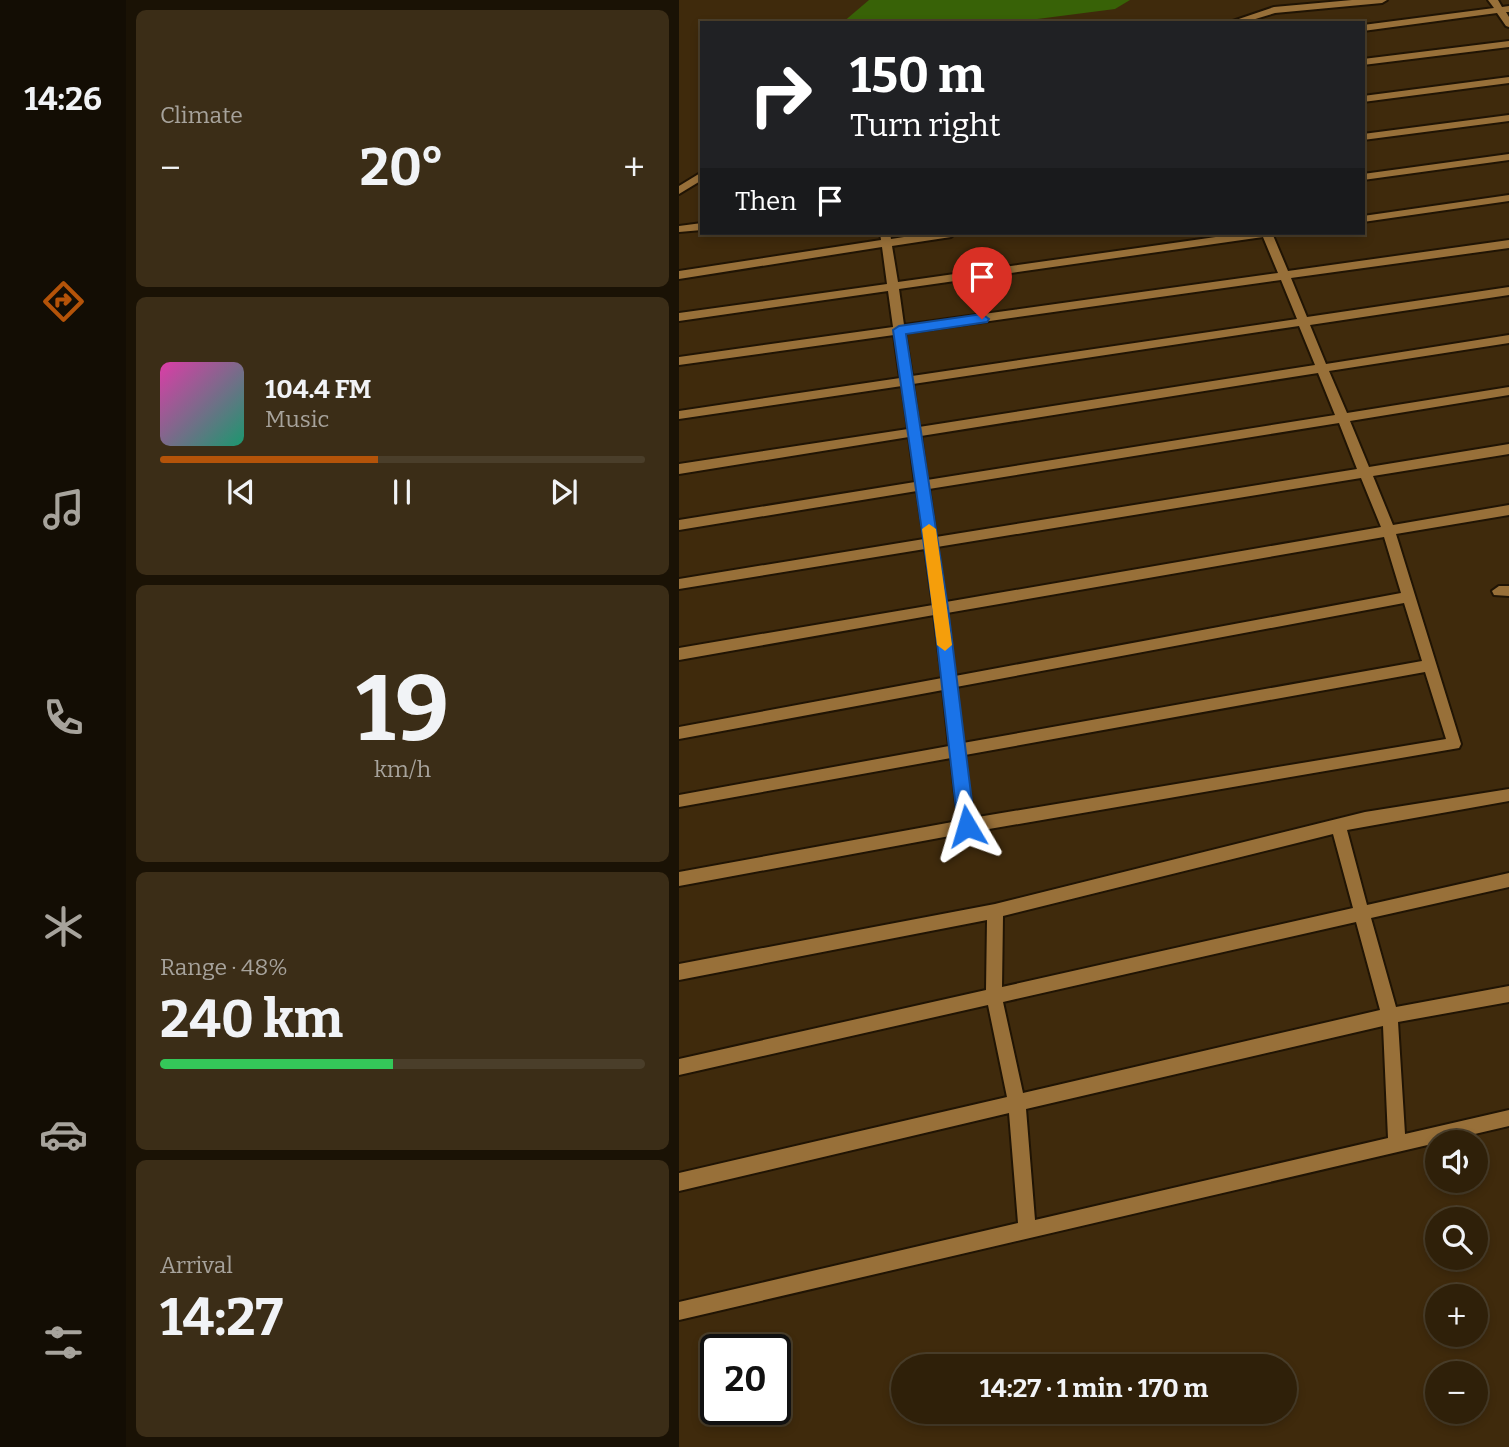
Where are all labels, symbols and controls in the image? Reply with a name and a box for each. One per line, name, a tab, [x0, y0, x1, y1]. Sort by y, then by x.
text: 150 m	[850, 46, 985, 105]
icon: right	[735, 49, 826, 140]
text: 14:26	[24, 80, 102, 118]
text: Climate	[160, 101, 243, 129]
text: Turn right	[850, 106, 1001, 144]
text: 20°	[360, 136, 444, 199]
text: −	[160, 145, 181, 191]
text: +	[623, 145, 645, 191]
icon: arrive	[811, 182, 849, 220]
text: Then	[735, 186, 797, 217]
pin	[952, 247, 1012, 319]
icon: arrive	[963, 258, 1001, 296]
icon: directions	[39, 277, 88, 326]
text: 104.4 FM	[265, 374, 371, 405]
text: Music	[265, 405, 329, 433]
icon: previous	[222, 473, 260, 511]
icon: pause	[383, 473, 421, 511]
icon: next	[545, 473, 583, 511]
icon: music	[39, 485, 88, 534]
text: 19	[356, 655, 449, 764]
icon: phone	[39, 693, 88, 742]
text: km/h	[374, 755, 431, 783]
position arrow	[930, 789, 1004, 863]
icon: climate	[39, 902, 88, 951]
text: Range · 48%	[160, 953, 288, 981]
text: 240 km	[160, 988, 343, 1051]
icon: car	[39, 1110, 88, 1159]
map controls	[1425, 1130, 1488, 1424]
button: sound	[1425, 1130, 1488, 1193]
button: search	[1425, 1207, 1488, 1270]
text: Arrival	[160, 1251, 233, 1279]
button: +	[1425, 1284, 1488, 1347]
text: 14:27	[160, 1286, 283, 1349]
icon: filters	[39, 1318, 88, 1367]
speed limit sign: 20	[700, 1334, 791, 1425]
button: −	[1425, 1361, 1488, 1424]
text: 14:27 · 1 min · 170 m	[980, 1373, 1208, 1404]

